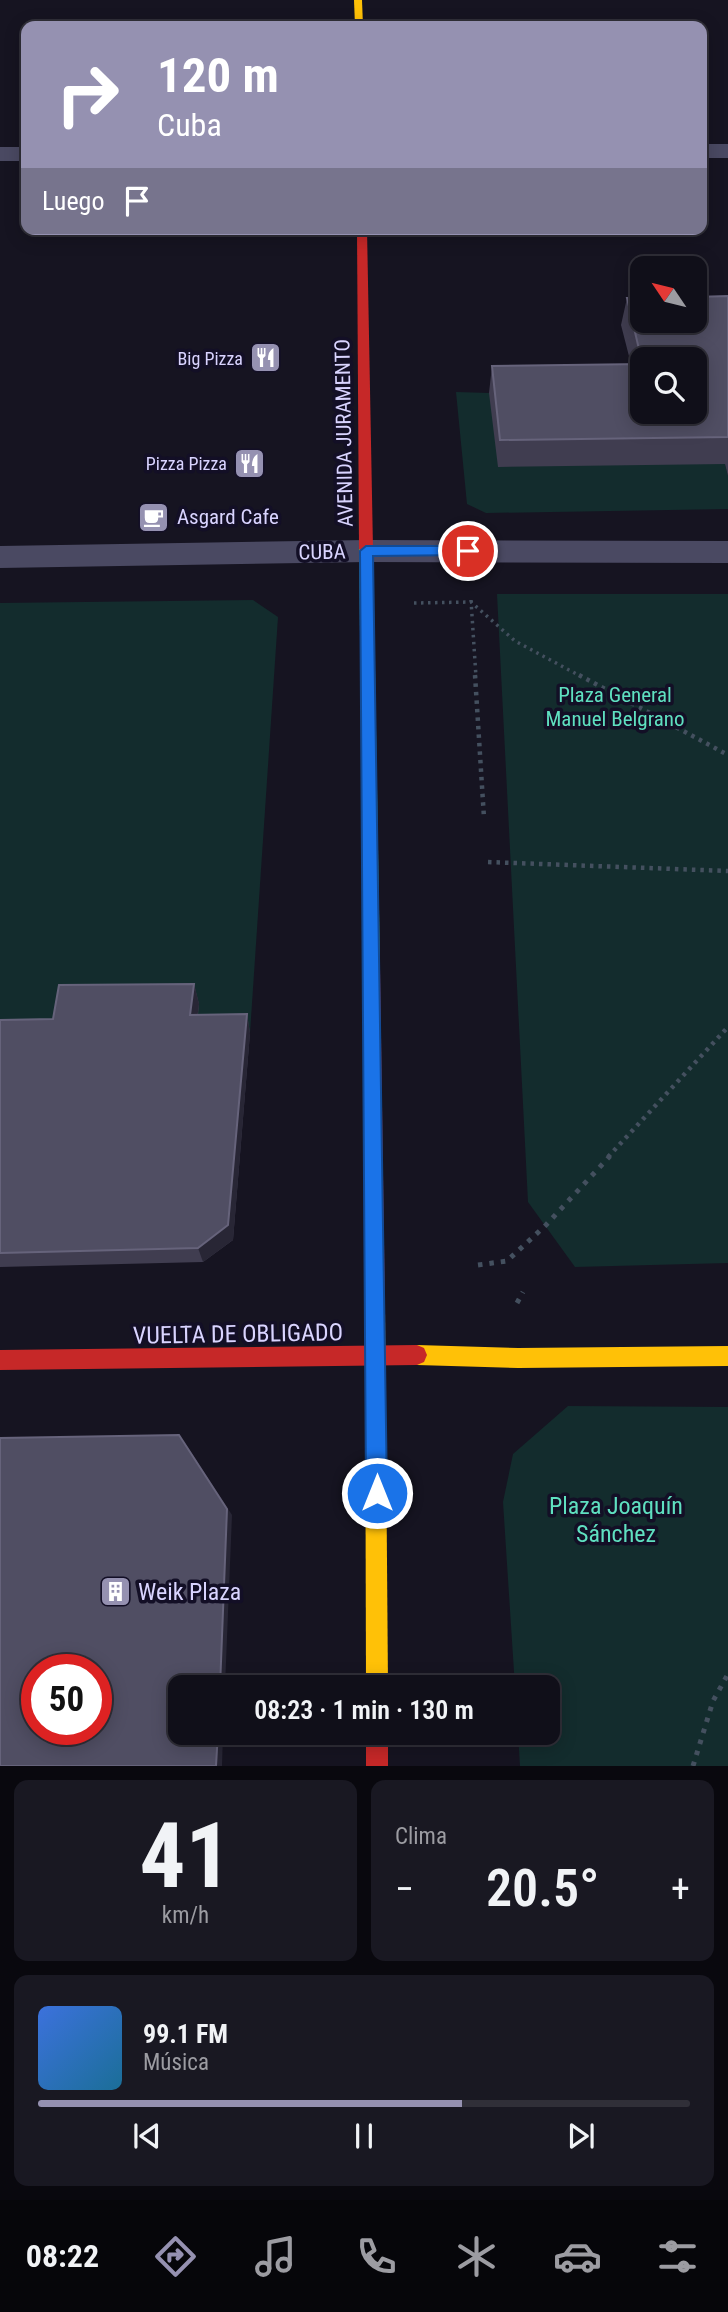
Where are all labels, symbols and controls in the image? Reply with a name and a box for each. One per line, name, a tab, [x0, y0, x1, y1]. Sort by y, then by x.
text: 120 m	[157, 47, 279, 104]
icon: right	[42, 49, 133, 140]
text: Cuba	[157, 106, 222, 144]
icon: arrive	[118, 182, 156, 220]
text: Luego	[42, 186, 104, 216]
north arrow	[630, 256, 707, 332]
map controls	[630, 256, 707, 424]
street label: AVENIDA JURAMENTO	[330, 339, 358, 527]
restaurant icon: Big Pizza	[249, 341, 283, 375]
button: search	[630, 347, 707, 424]
place label: Big Pizza	[178, 348, 243, 369]
restaurant icon: Pizza Pizza	[233, 446, 267, 480]
place label: Pizza Pizza	[146, 453, 227, 474]
cafe icon: Asgard Cafe	[137, 500, 171, 534]
place label: Asgard Cafe	[177, 505, 279, 529]
pin	[438, 521, 498, 581]
icon: arrive	[449, 532, 487, 570]
street label: CUBA	[298, 540, 346, 564]
park label: Plaza General Manuel Belgrano	[546, 683, 684, 731]
street label: VUELTA DE OBLIGADO	[133, 1318, 343, 1350]
position arrow	[340, 1456, 414, 1530]
park label: Plaza Joaquín Sánchez	[549, 1492, 683, 1548]
building icon: Weik Plaza	[98, 1575, 132, 1609]
place label: Weik Plaza	[138, 1578, 241, 1606]
speed limit sign: 50	[21, 1654, 112, 1745]
text: 08:23 · 1 min · 130 m	[254, 1695, 474, 1725]
text: 41	[140, 1803, 231, 1909]
text: Clima	[395, 1823, 447, 1850]
text: 20.5°	[486, 1858, 599, 1919]
text: −	[395, 1867, 414, 1911]
text: +	[671, 1867, 690, 1911]
text: km/h	[162, 1902, 209, 1929]
text: 99.1 FM	[143, 2019, 228, 2049]
text: Música	[143, 2049, 209, 2076]
icon: previous	[128, 2117, 166, 2155]
icon: pause	[345, 2117, 383, 2155]
icon: next	[562, 2117, 600, 2155]
icon: directions	[151, 2232, 200, 2281]
icon: music	[251, 2232, 300, 2281]
icon: phone	[352, 2232, 401, 2281]
icon: climate	[452, 2232, 501, 2281]
icon: car	[553, 2232, 602, 2281]
icon: filters	[653, 2232, 702, 2281]
text: 08:22	[26, 2237, 99, 2275]

